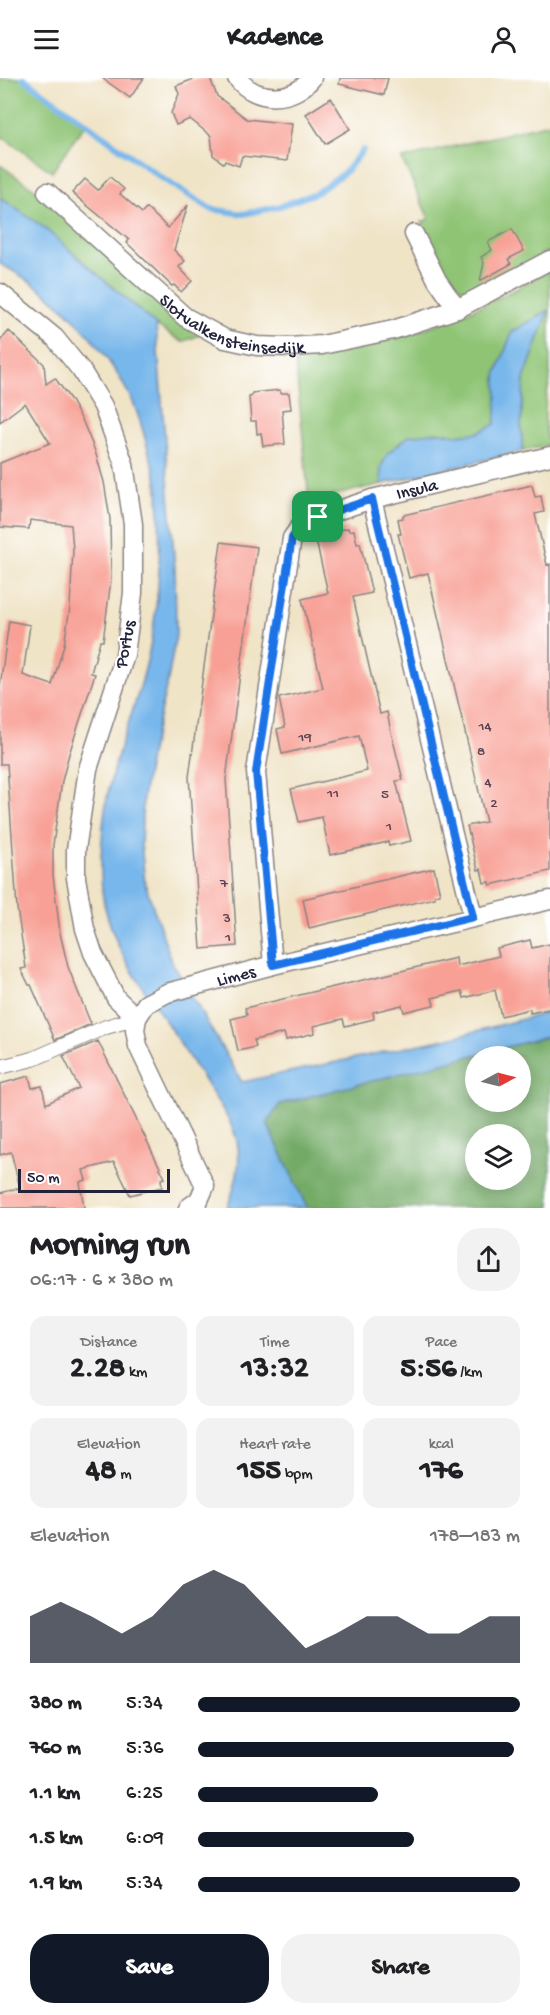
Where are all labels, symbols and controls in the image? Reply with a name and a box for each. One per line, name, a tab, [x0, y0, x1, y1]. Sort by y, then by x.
icon: menu	[30, 23, 63, 56]
text: Kadence	[227, 23, 323, 55]
icon: person	[487, 23, 520, 56]
street label: Slotvalkensteinsedijk	[154, 291, 307, 360]
street label: Insula	[394, 475, 441, 506]
pin	[292, 491, 343, 542]
icon: arrive	[301, 500, 334, 533]
street label: Portus	[111, 618, 142, 671]
house number: 14	[477, 718, 492, 736]
house number: 19	[297, 729, 312, 747]
house number: 8	[477, 743, 485, 761]
house number: 4	[484, 774, 492, 792]
house number: 11	[326, 785, 339, 803]
house number: 5	[381, 786, 389, 804]
house number: 2	[490, 795, 498, 813]
house number: 1	[385, 818, 392, 836]
house number: 7	[219, 875, 229, 893]
house number: 3	[222, 910, 231, 928]
house number: 1	[224, 929, 231, 947]
street label: Limes	[215, 962, 259, 992]
north arrow	[465, 1046, 531, 1112]
map controls	[465, 1046, 531, 1190]
button: layers	[465, 1124, 531, 1190]
scale bar	[18, 1166, 170, 1194]
text: 50 m	[27, 1170, 60, 1189]
text: Morning run	[30, 1228, 190, 1266]
button: share	[457, 1228, 520, 1291]
text: 06:17 · 6 × 380 m	[30, 1270, 173, 1293]
text: Distance	[80, 1334, 137, 1353]
text: Time	[260, 1334, 290, 1353]
text: Pace	[426, 1334, 457, 1353]
text: 2.28	[70, 1353, 125, 1388]
text: 13:32	[241, 1353, 309, 1388]
text: 5:56	[400, 1353, 456, 1388]
text: km	[125, 1364, 147, 1383]
text: /km	[456, 1364, 482, 1383]
text: Elevation	[77, 1436, 140, 1455]
text: Heart rate	[239, 1436, 311, 1455]
text: kcal	[429, 1436, 454, 1455]
text: 48	[86, 1455, 116, 1490]
text: 155	[237, 1455, 281, 1490]
text: 176	[420, 1455, 463, 1490]
text: m	[116, 1466, 132, 1485]
text: bpm	[281, 1466, 313, 1485]
text: Elevation	[30, 1526, 110, 1549]
text: 178–183 m	[430, 1526, 520, 1549]
text: 380 m	[30, 1693, 82, 1716]
text: 5:34	[126, 1693, 163, 1716]
text: 760 m	[30, 1738, 81, 1761]
text: 5:36	[126, 1738, 163, 1761]
text: 1.1 km	[30, 1783, 80, 1806]
text: 6:25	[126, 1783, 163, 1806]
text: 1.5 km	[30, 1828, 83, 1851]
text: 6:09	[126, 1828, 164, 1851]
text: 1.9 km	[30, 1873, 82, 1896]
text: 5:34	[126, 1873, 163, 1896]
button: Save	[30, 1934, 269, 2003]
button: Share	[281, 1934, 520, 2003]

